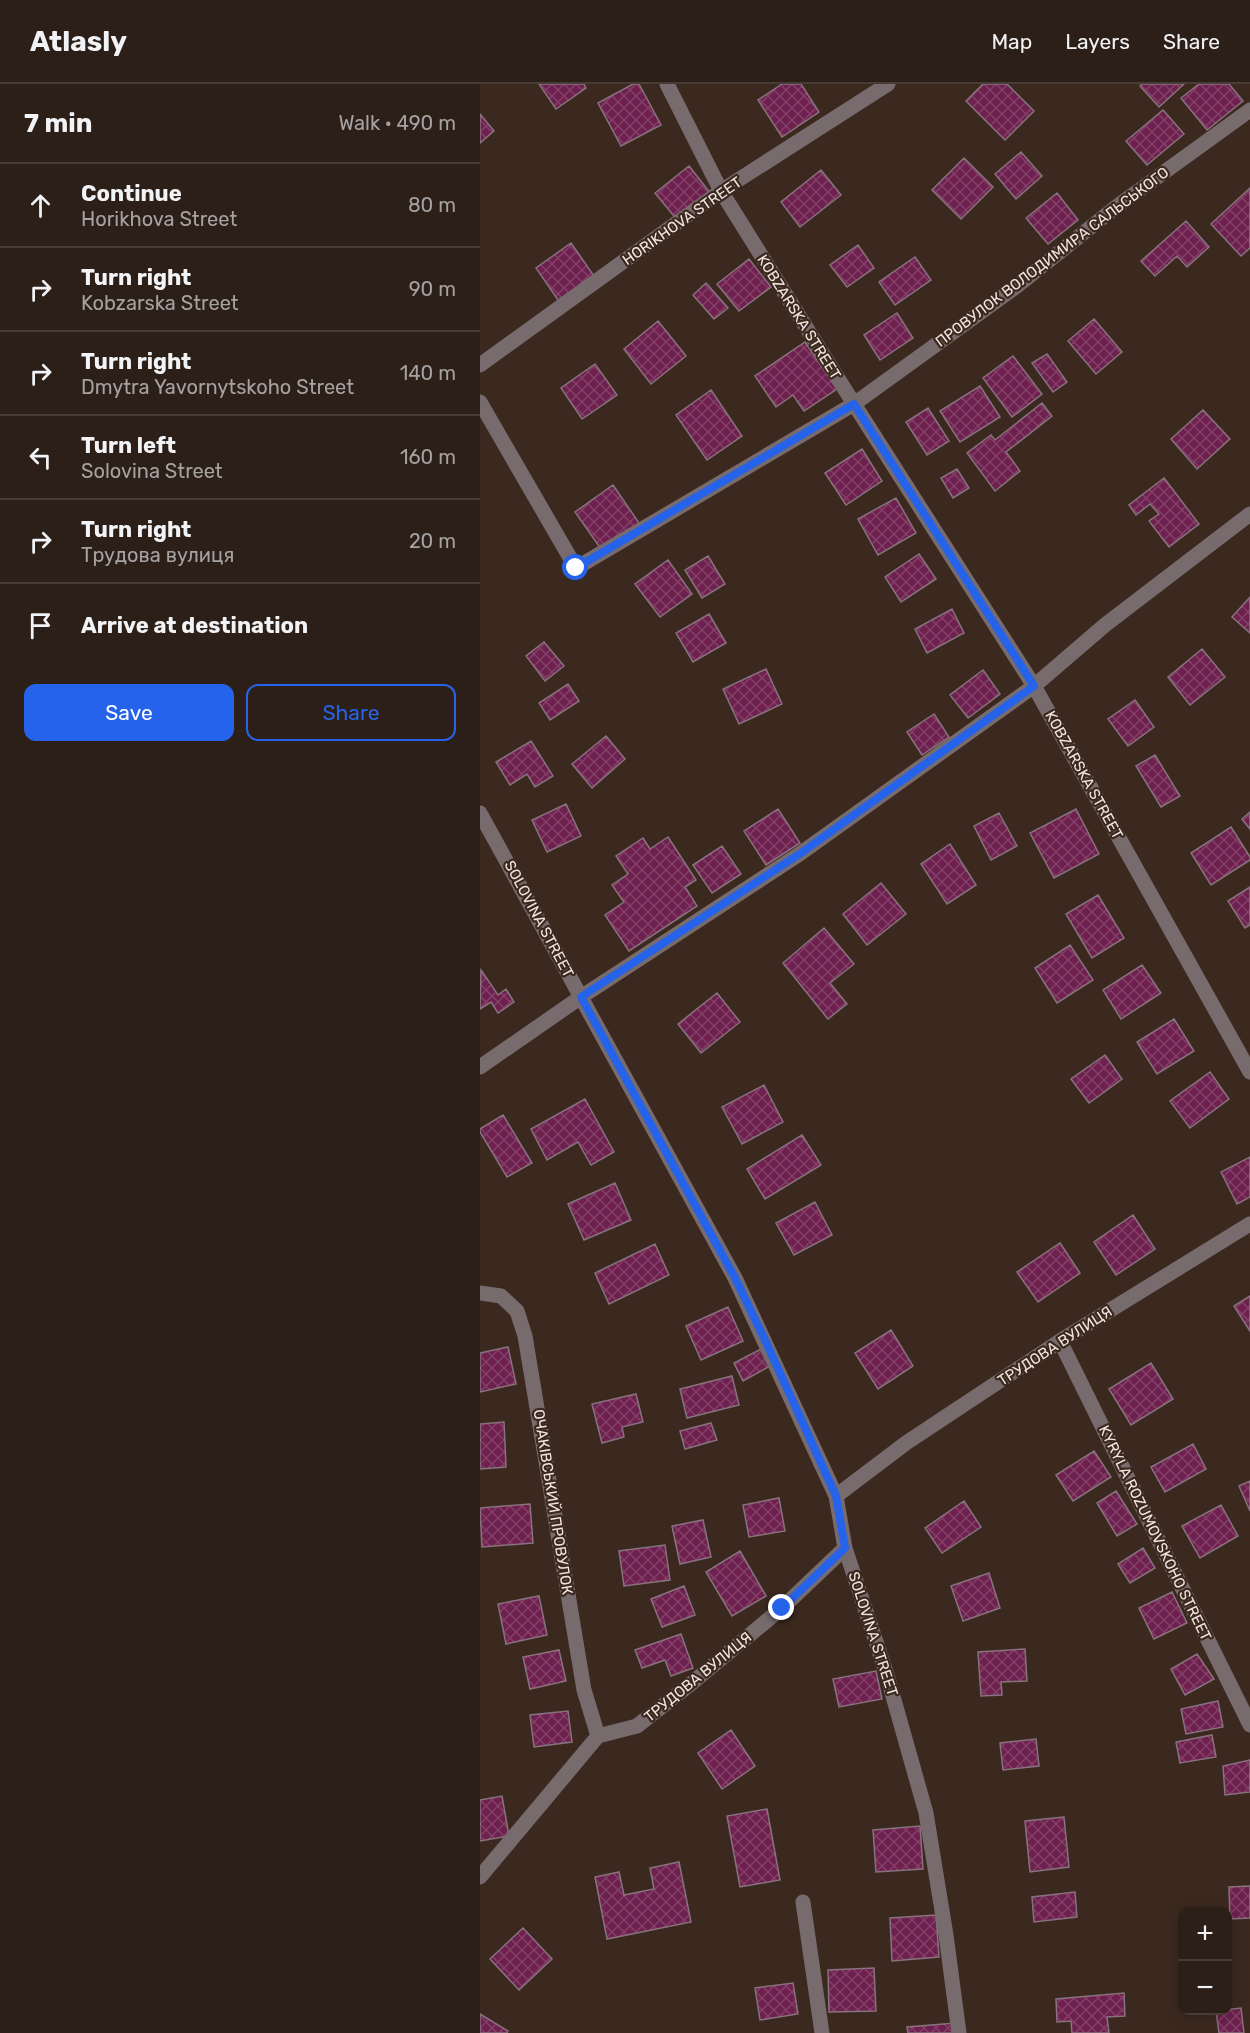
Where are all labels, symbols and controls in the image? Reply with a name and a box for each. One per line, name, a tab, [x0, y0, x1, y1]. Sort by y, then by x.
text: Atlasly	[30, 25, 127, 58]
text: Map	[991, 29, 1032, 54]
text: Layers	[1065, 29, 1130, 54]
text: Share	[1163, 29, 1220, 54]
text: 7 min	[24, 108, 92, 139]
text: Walk · 490 m	[338, 111, 456, 135]
street label: ПРОВУЛОК ВОЛОДИМИРА САЛЬСЬКОГО	[932, 163, 1172, 351]
street label: HORIKHOVA STREET	[619, 173, 745, 269]
text: Continue	[81, 180, 182, 207]
icon: ahead	[24, 189, 57, 222]
text: 80 m	[408, 193, 456, 217]
text: Horikhova Street	[81, 207, 237, 231]
street label: KOBZARSKA STREET	[753, 251, 845, 383]
text: Turn right	[81, 264, 191, 291]
icon: right	[24, 273, 57, 306]
text: 90 m	[409, 277, 456, 301]
text: Kobzarska Street	[81, 291, 239, 315]
text: Turn right	[81, 348, 191, 375]
icon: right	[24, 357, 57, 390]
text: 140 m	[400, 361, 456, 385]
text: Dmytra Yavornytskoho Street	[81, 375, 354, 399]
text: Turn left	[81, 432, 176, 459]
icon: left	[24, 441, 57, 474]
text: 160 m	[400, 445, 456, 469]
text: Solovina Street	[81, 459, 223, 483]
text: Turn right	[81, 516, 191, 543]
icon: right	[24, 525, 57, 558]
text: 20 m	[409, 529, 456, 553]
text: Трудова вулиця	[81, 543, 234, 567]
route start	[562, 554, 588, 580]
icon: arrive	[24, 609, 57, 642]
text: Arrive at destination	[81, 612, 308, 639]
button: Save	[24, 684, 234, 741]
button: Share	[246, 684, 456, 741]
street label: KOBZARSKA STREET	[1041, 708, 1127, 843]
street label: SOLOVINA STREET	[501, 857, 578, 981]
street label: ТРУДОВА ВУЛИЦЯ	[994, 1302, 1116, 1390]
street label: ОЧАКІВСЬКИЙ ПРОВУЛОК	[529, 1408, 577, 1596]
street label: KYRYLA ROZUMOVSKOHO STREET	[1095, 1422, 1215, 1644]
street label: SOLOVINA STREET	[844, 1569, 902, 1699]
route end	[768, 1594, 794, 1620]
street label: ТРУДОВА ВУЛИЦЯ	[641, 1628, 755, 1726]
map controls	[1178, 1907, 1232, 2015]
button: +	[1178, 1907, 1232, 1961]
button: −	[1178, 1961, 1232, 2015]

